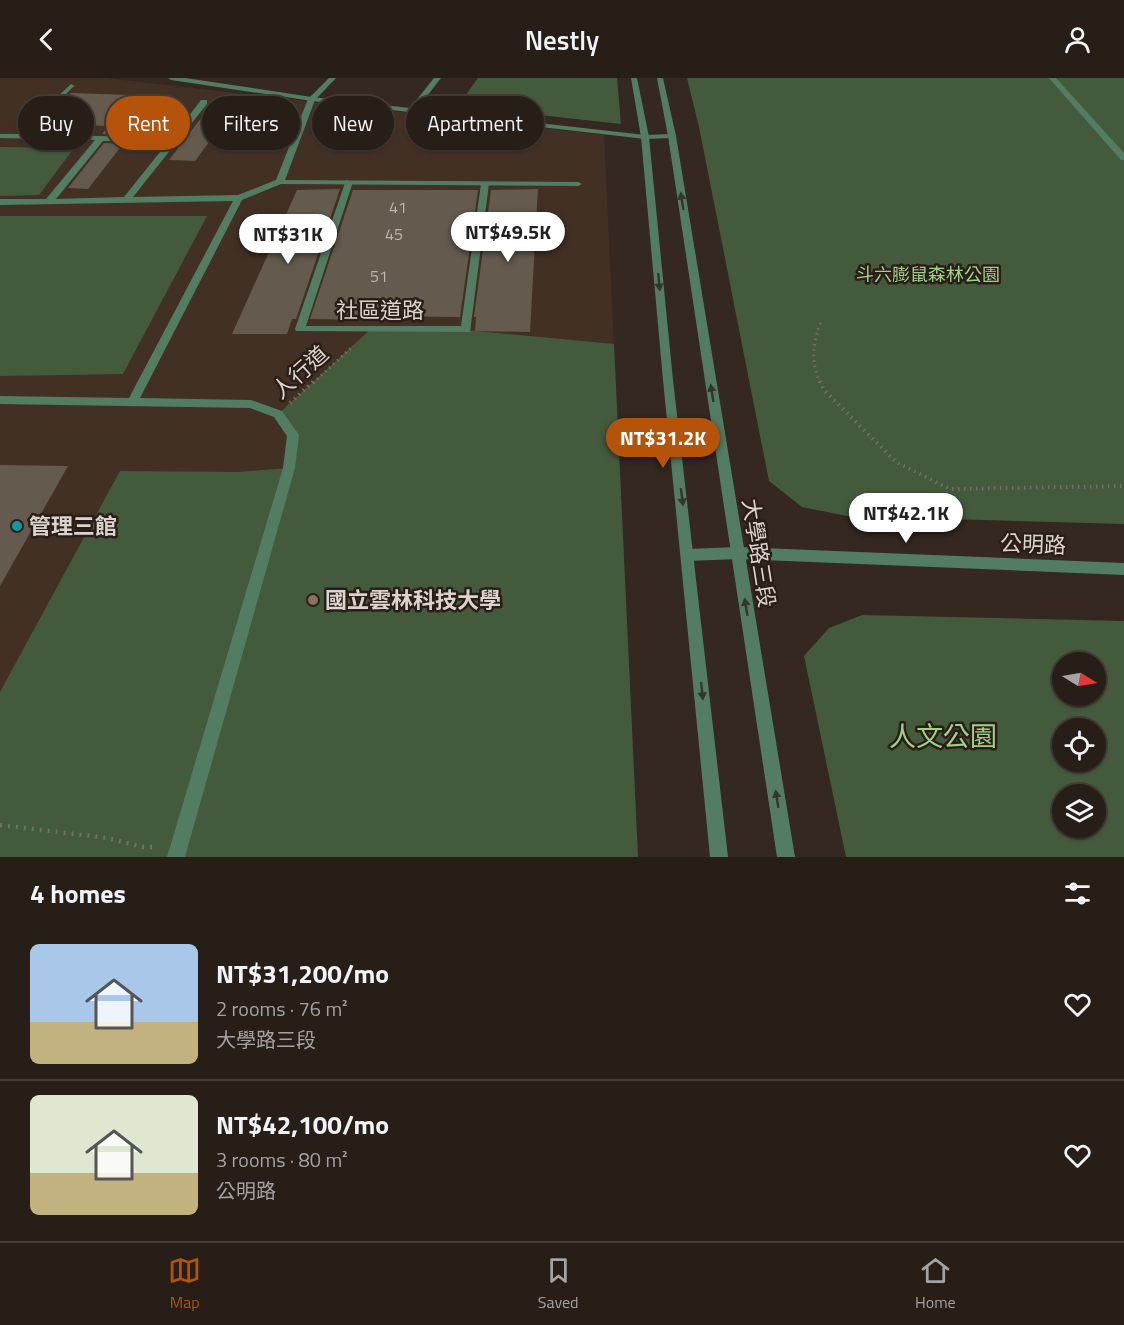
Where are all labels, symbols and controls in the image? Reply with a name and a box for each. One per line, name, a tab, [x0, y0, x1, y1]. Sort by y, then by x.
text: Nestly	[525, 19, 599, 60]
icon: back	[30, 23, 63, 56]
icon: person	[1061, 23, 1094, 56]
chip: Buy	[18, 96, 94, 150]
chip: Rent	[106, 96, 190, 150]
chip: Filters	[202, 96, 300, 150]
chip: New	[312, 96, 394, 150]
chip: Apartment	[406, 96, 544, 150]
one-way arrow	[677, 191, 686, 210]
house number: 41	[389, 195, 407, 219]
pin: NT$49.5K	[446, 212, 570, 263]
pin: NT$31K	[239, 214, 337, 265]
text: NT$49.5K	[465, 216, 551, 247]
text: NT$31K	[253, 218, 323, 249]
house number: 45	[385, 222, 403, 246]
park label: 斗六膨鼠森林公園	[856, 261, 1000, 288]
house number: 51	[370, 264, 388, 288]
one-way arrow	[654, 272, 664, 291]
street label: 社區道路	[336, 293, 424, 327]
street label: 人行道	[264, 337, 336, 407]
one-way arrow	[708, 384, 717, 403]
pin: NT$31.2K	[601, 418, 725, 469]
text: NT$31.2K	[620, 422, 706, 453]
one-way arrow	[677, 487, 686, 506]
pin: NT$42.1K	[844, 493, 968, 544]
street label: 大學路三段	[734, 496, 784, 610]
text: NT$42.1K	[863, 497, 949, 528]
place label: 管理三館	[29, 509, 117, 543]
marker: 管理三館	[10, 519, 24, 533]
street label: 公明路	[999, 526, 1067, 562]
place label: 國立雲林科技大學	[325, 583, 501, 617]
marker: 國立雲林科技大學	[306, 593, 320, 607]
one-way arrow	[742, 597, 751, 616]
north arrow	[1052, 652, 1106, 706]
map controls	[1052, 652, 1106, 838]
one-way arrow	[697, 681, 707, 700]
park label: 人文公園	[889, 715, 997, 756]
button: locate	[1052, 718, 1106, 772]
button: layers	[1052, 784, 1106, 838]
one-way arrow	[772, 790, 781, 809]
text: 4 homes	[30, 874, 126, 913]
icon: filters	[1061, 877, 1094, 910]
text: NT$31,200/mo	[216, 954, 389, 993]
icon: home	[78, 968, 150, 1040]
icon: heart	[1061, 988, 1094, 1021]
text: 2 rooms · 76 m²	[216, 993, 348, 1024]
text: 大學路三段	[216, 1024, 316, 1055]
text: NT$42,100/mo	[216, 1105, 389, 1144]
icon: home	[78, 1119, 150, 1191]
icon: heart	[1061, 1139, 1094, 1172]
text: 3 rooms · 80 m²	[216, 1144, 348, 1175]
text: 公明路	[216, 1175, 276, 1206]
tab: Map	[168, 1254, 201, 1314]
tab: Saved	[538, 1254, 579, 1314]
tab: Home	[915, 1254, 956, 1314]

